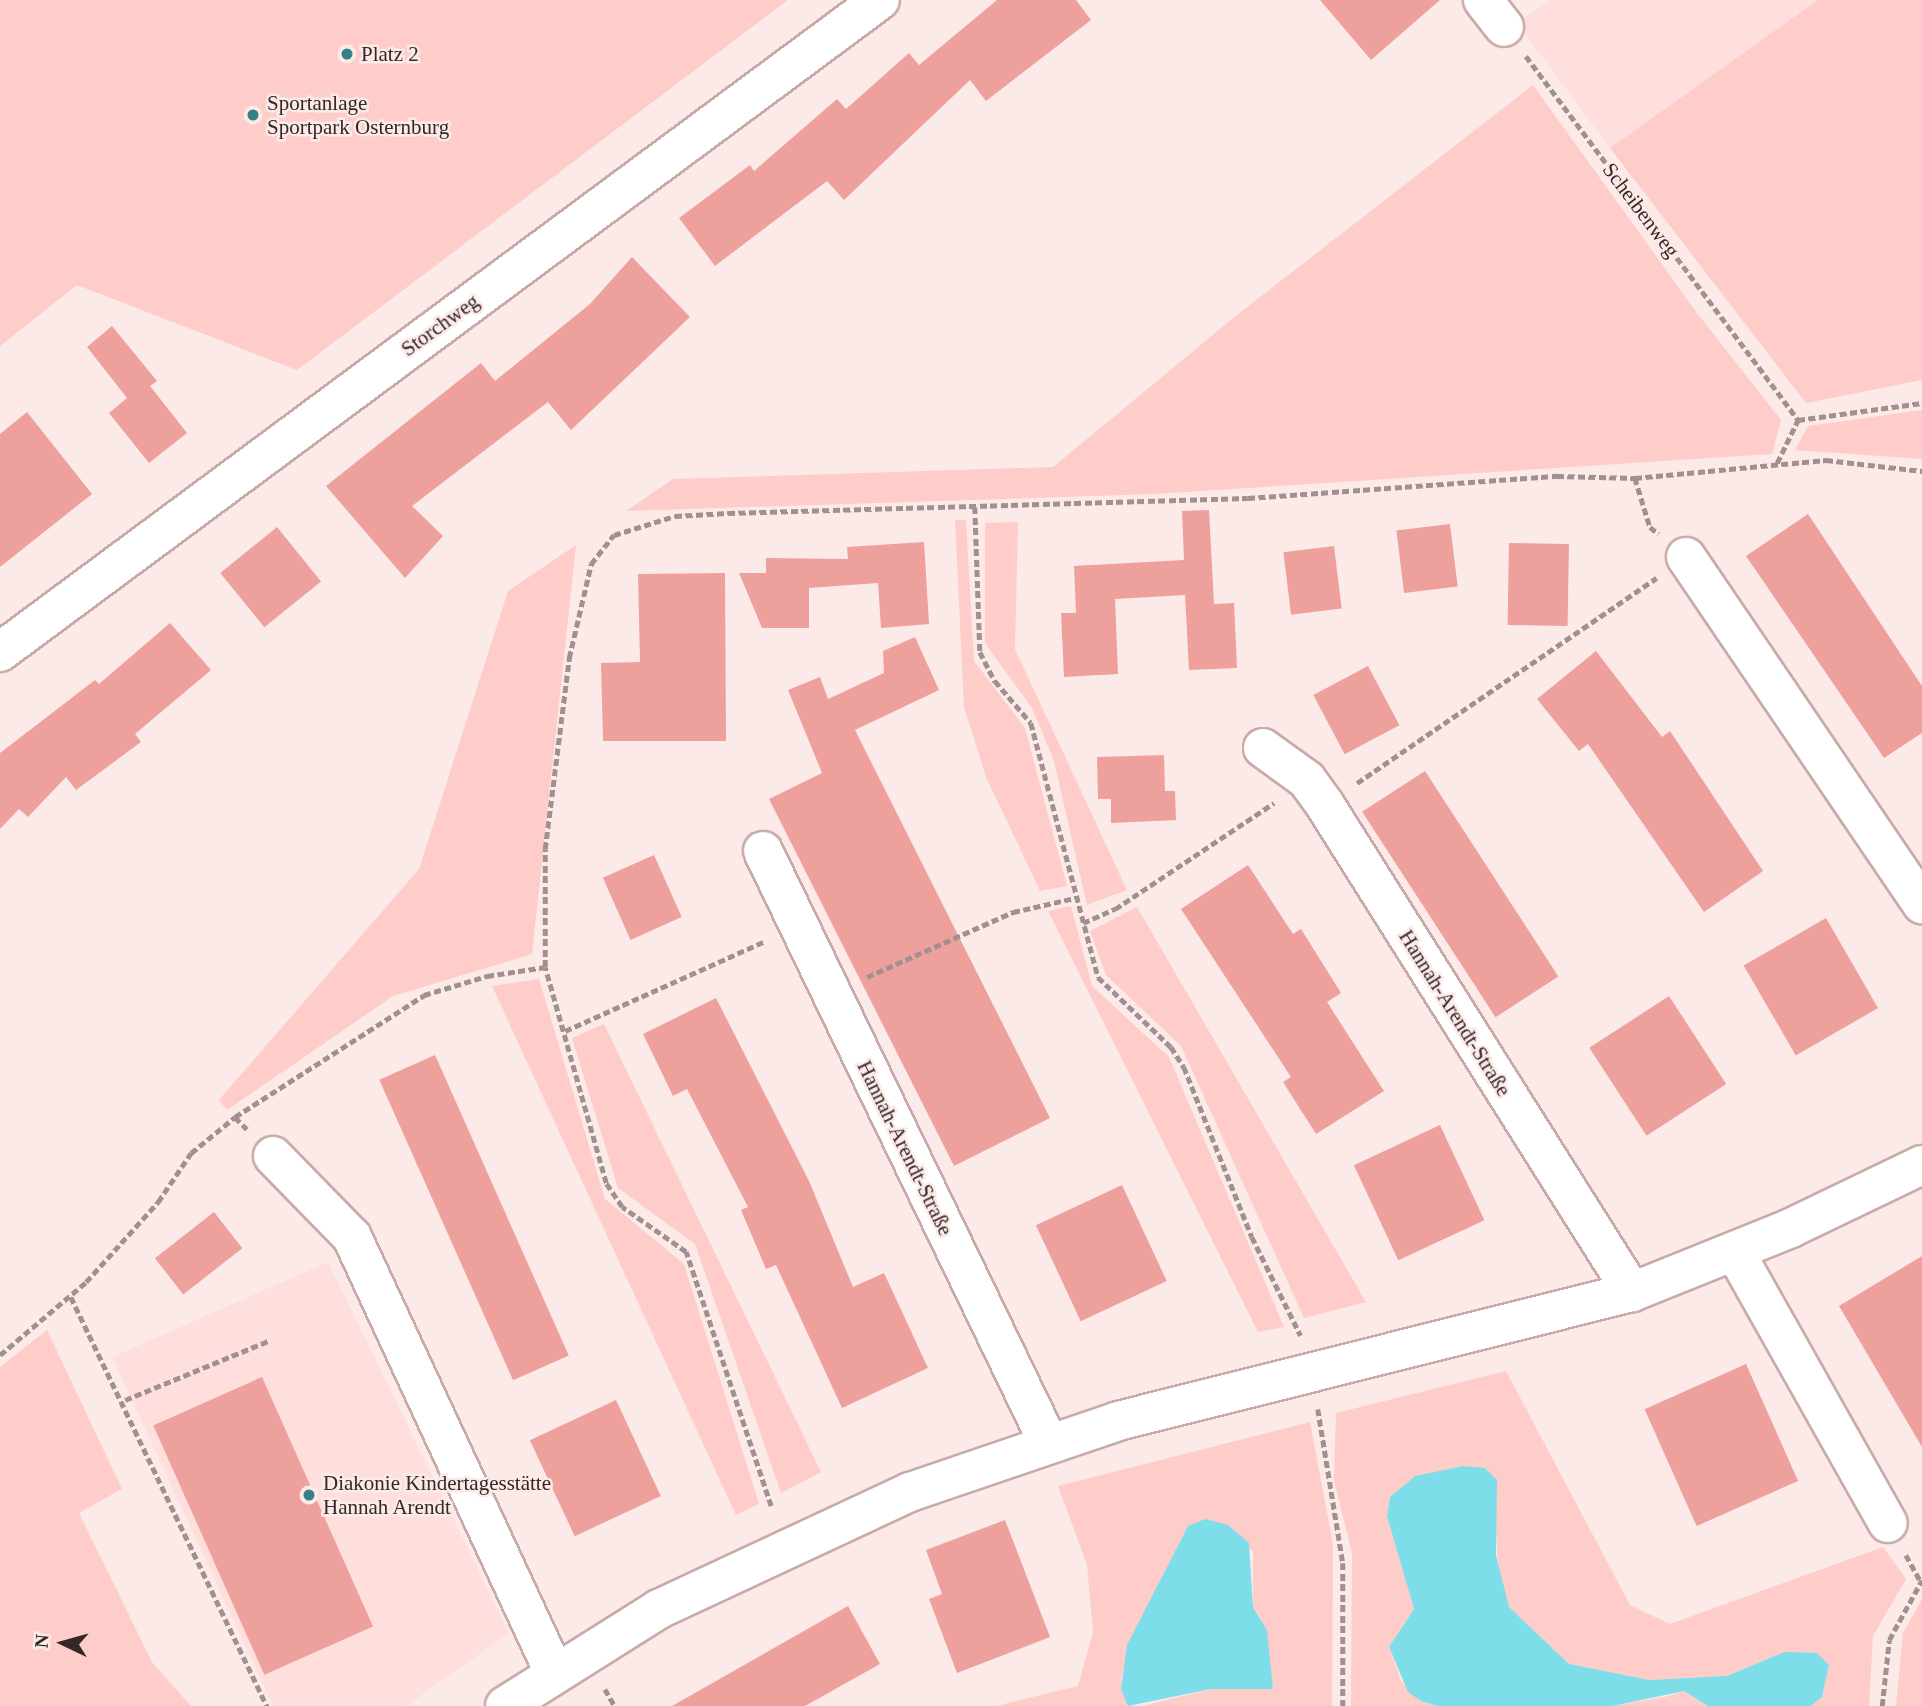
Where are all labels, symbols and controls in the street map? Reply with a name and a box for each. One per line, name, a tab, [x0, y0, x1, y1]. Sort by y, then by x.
place label: Platz 2	[361, 41, 419, 67]
marker: Platz 2	[339, 46, 355, 62]
place label: Sportanlage Sportpark Osternburg	[267, 90, 449, 140]
marker: Sportanlage Sportpark Osternburg	[245, 107, 261, 123]
street label: Scheibenweg	[1597, 158, 1685, 262]
street label: Storchweg	[396, 288, 484, 362]
street label: Hannah-Arendt-Straße	[1394, 925, 1516, 1101]
street label: Hannah-Arendt-Straße	[852, 1057, 958, 1239]
place label: Diakonie Kindertagesstätte Hannah Arendt	[323, 1470, 551, 1520]
marker: Diakonie Kindertagesstätte Hannah Arendt	[301, 1487, 317, 1503]
north arrow	[28, 1608, 98, 1678]
text: N	[31, 1633, 53, 1649]

